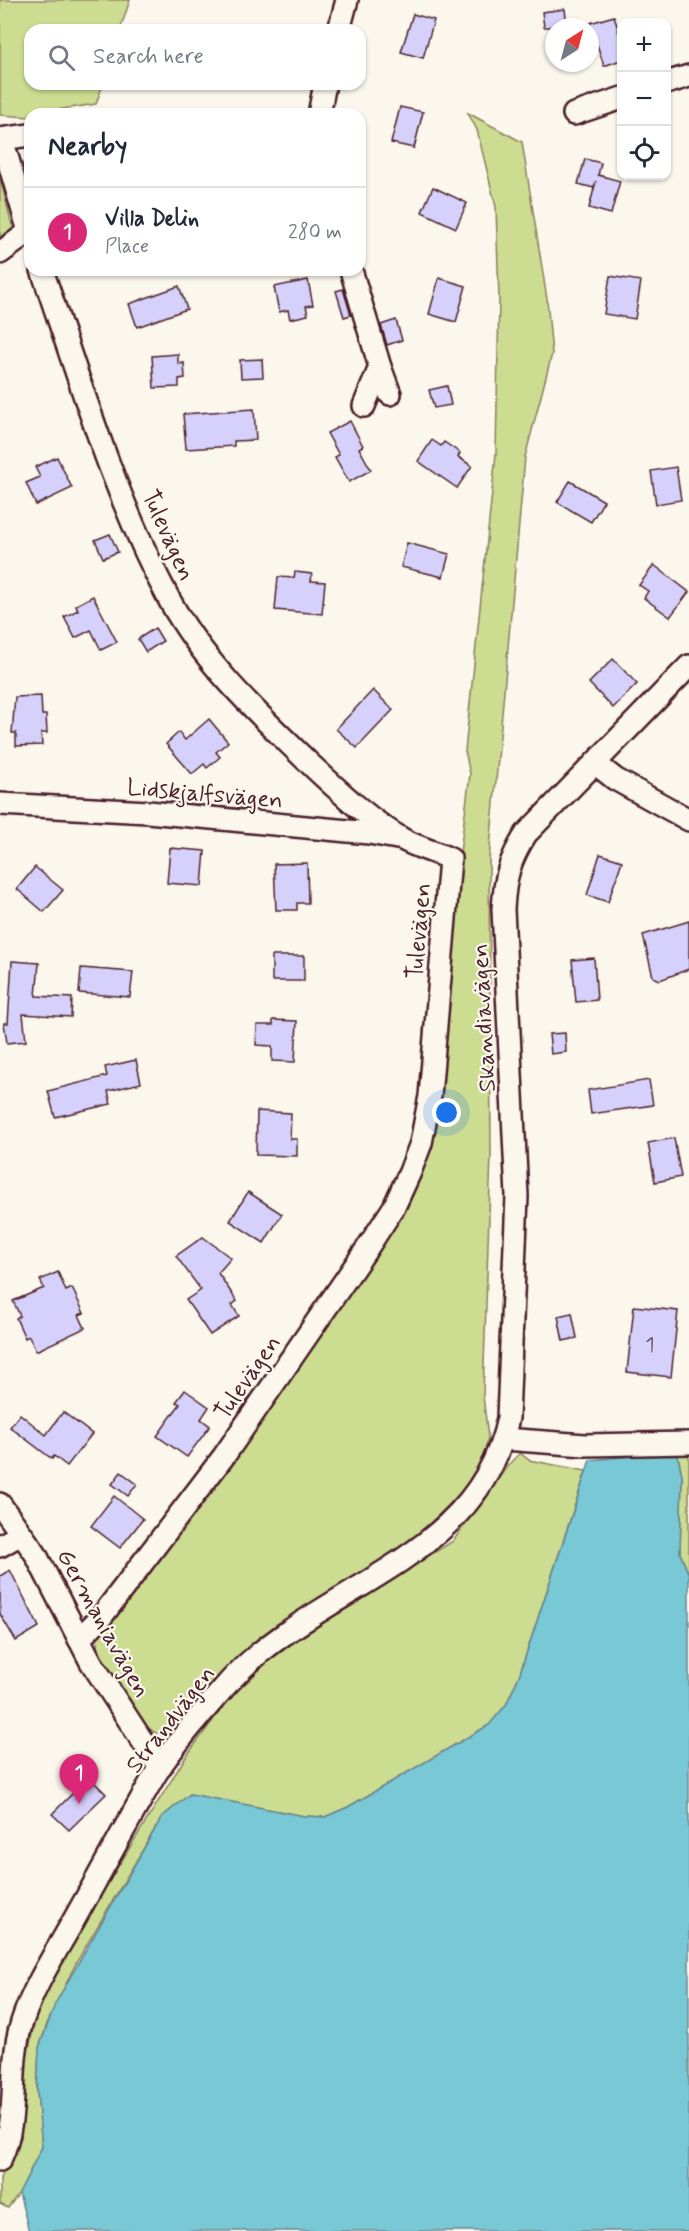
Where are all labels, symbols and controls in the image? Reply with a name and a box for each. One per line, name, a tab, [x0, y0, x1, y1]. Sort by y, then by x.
north arrow	[545, 18, 599, 72]
map controls	[617, 18, 671, 180]
button: +	[617, 18, 671, 72]
search box	[24, 24, 366, 90]
icon: search	[45, 41, 78, 74]
text: Search here	[93, 43, 204, 71]
button: −	[617, 72, 671, 126]
button: locate	[617, 126, 671, 180]
text: Nearby	[48, 130, 127, 164]
text: Villa Delin	[105, 205, 199, 233]
text: 1	[63, 219, 72, 246]
text: 280 m	[288, 219, 342, 246]
text: Place	[105, 233, 149, 260]
street label: Tulevägen	[134, 485, 201, 586]
street label: Lidskjalfsvägen	[126, 772, 284, 817]
street label: Tulevägen	[400, 882, 439, 981]
street label: Skandiavägen	[465, 943, 504, 1093]
your location	[432, 1098, 461, 1127]
street label: Tulevägen	[208, 1329, 289, 1426]
house number: 1	[645, 1331, 655, 1359]
street label: Germaniavägen	[49, 1544, 156, 1704]
street label: Strandvägen	[120, 1660, 223, 1780]
pin: 1	[60, 1754, 98, 1804]

